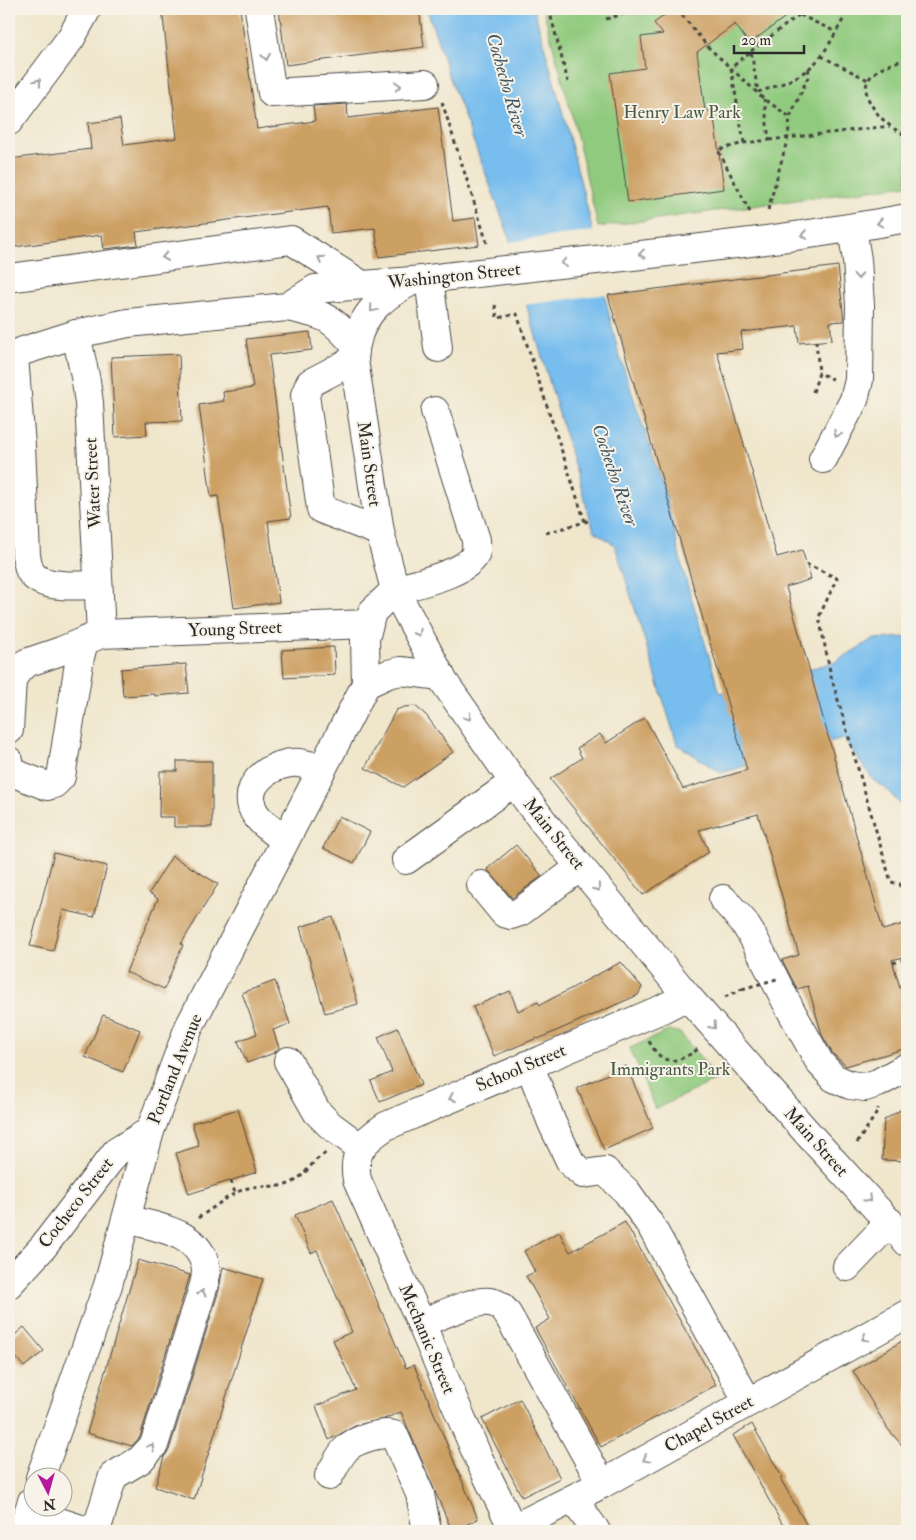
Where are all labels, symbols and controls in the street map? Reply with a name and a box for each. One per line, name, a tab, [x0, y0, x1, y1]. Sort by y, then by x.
scale bar	[734, 22, 804, 54]
water label: Cochecho River	[481, 30, 534, 141]
text: 20 m	[741, 31, 771, 50]
one-way arrow	[261, 53, 271, 61]
one-way arrow	[32, 79, 40, 88]
one-way arrow	[394, 80, 402, 91]
park label: Henry Law Park	[623, 101, 741, 124]
one-way arrow	[875, 217, 884, 227]
one-way arrow	[799, 229, 807, 240]
one-way arrow	[638, 248, 646, 259]
one-way arrow	[161, 251, 169, 262]
one-way arrow	[317, 256, 326, 265]
one-way arrow	[560, 257, 568, 268]
street label: Washington Street	[385, 258, 522, 295]
one-way arrow	[852, 273, 863, 281]
one-way arrow	[369, 304, 378, 313]
street label: Main Street	[352, 420, 386, 508]
water label: Cochecho River	[586, 421, 644, 530]
one-way arrow	[833, 429, 843, 438]
street label: Water Street	[79, 437, 107, 530]
street label: Young Street	[188, 616, 282, 642]
one-way arrow	[412, 628, 422, 637]
one-way arrow	[462, 711, 471, 720]
street label: Main Street	[518, 793, 590, 875]
one-way arrow	[592, 882, 600, 891]
street label: Portland Avenue	[142, 1010, 208, 1128]
one-way arrow	[707, 1020, 716, 1029]
street label: School Street	[472, 1039, 570, 1097]
park label: Immigrants Park	[610, 1058, 731, 1081]
one-way arrow	[448, 1091, 457, 1102]
street label: Main Street	[779, 1102, 853, 1182]
street label: Cocheco Street	[33, 1153, 119, 1253]
one-way arrow	[862, 1193, 871, 1202]
street label: Mechanic Street	[394, 1281, 461, 1398]
one-way arrow	[196, 1290, 206, 1298]
one-way arrow	[861, 1331, 870, 1341]
street label: Chapel Street	[660, 1390, 758, 1458]
one-way arrow	[144, 1444, 154, 1453]
one-way arrow	[642, 1453, 651, 1463]
north arrow	[22, 1468, 72, 1518]
text: N	[42, 1495, 57, 1514]

